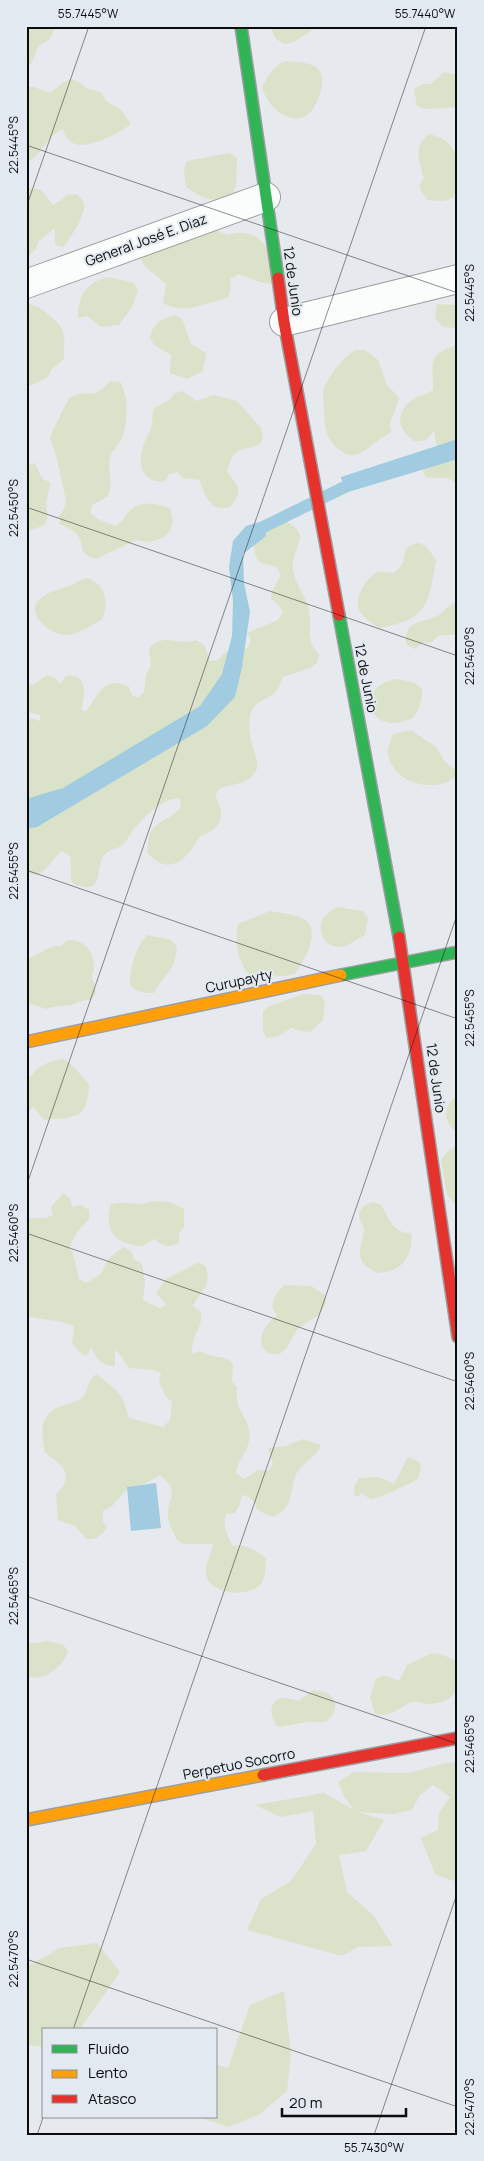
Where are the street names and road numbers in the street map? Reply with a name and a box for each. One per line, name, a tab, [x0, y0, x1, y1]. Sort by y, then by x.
street label: General José E. Diaz	[82, 209, 209, 270]
street label: 12 de Junio	[279, 245, 308, 317]
street label: 12 de Junio	[350, 642, 383, 714]
street label: Curupayty	[204, 964, 275, 997]
street label: 12 de Junio	[422, 1042, 451, 1114]
street label: Perpetuo Socorro	[181, 1743, 297, 1784]

